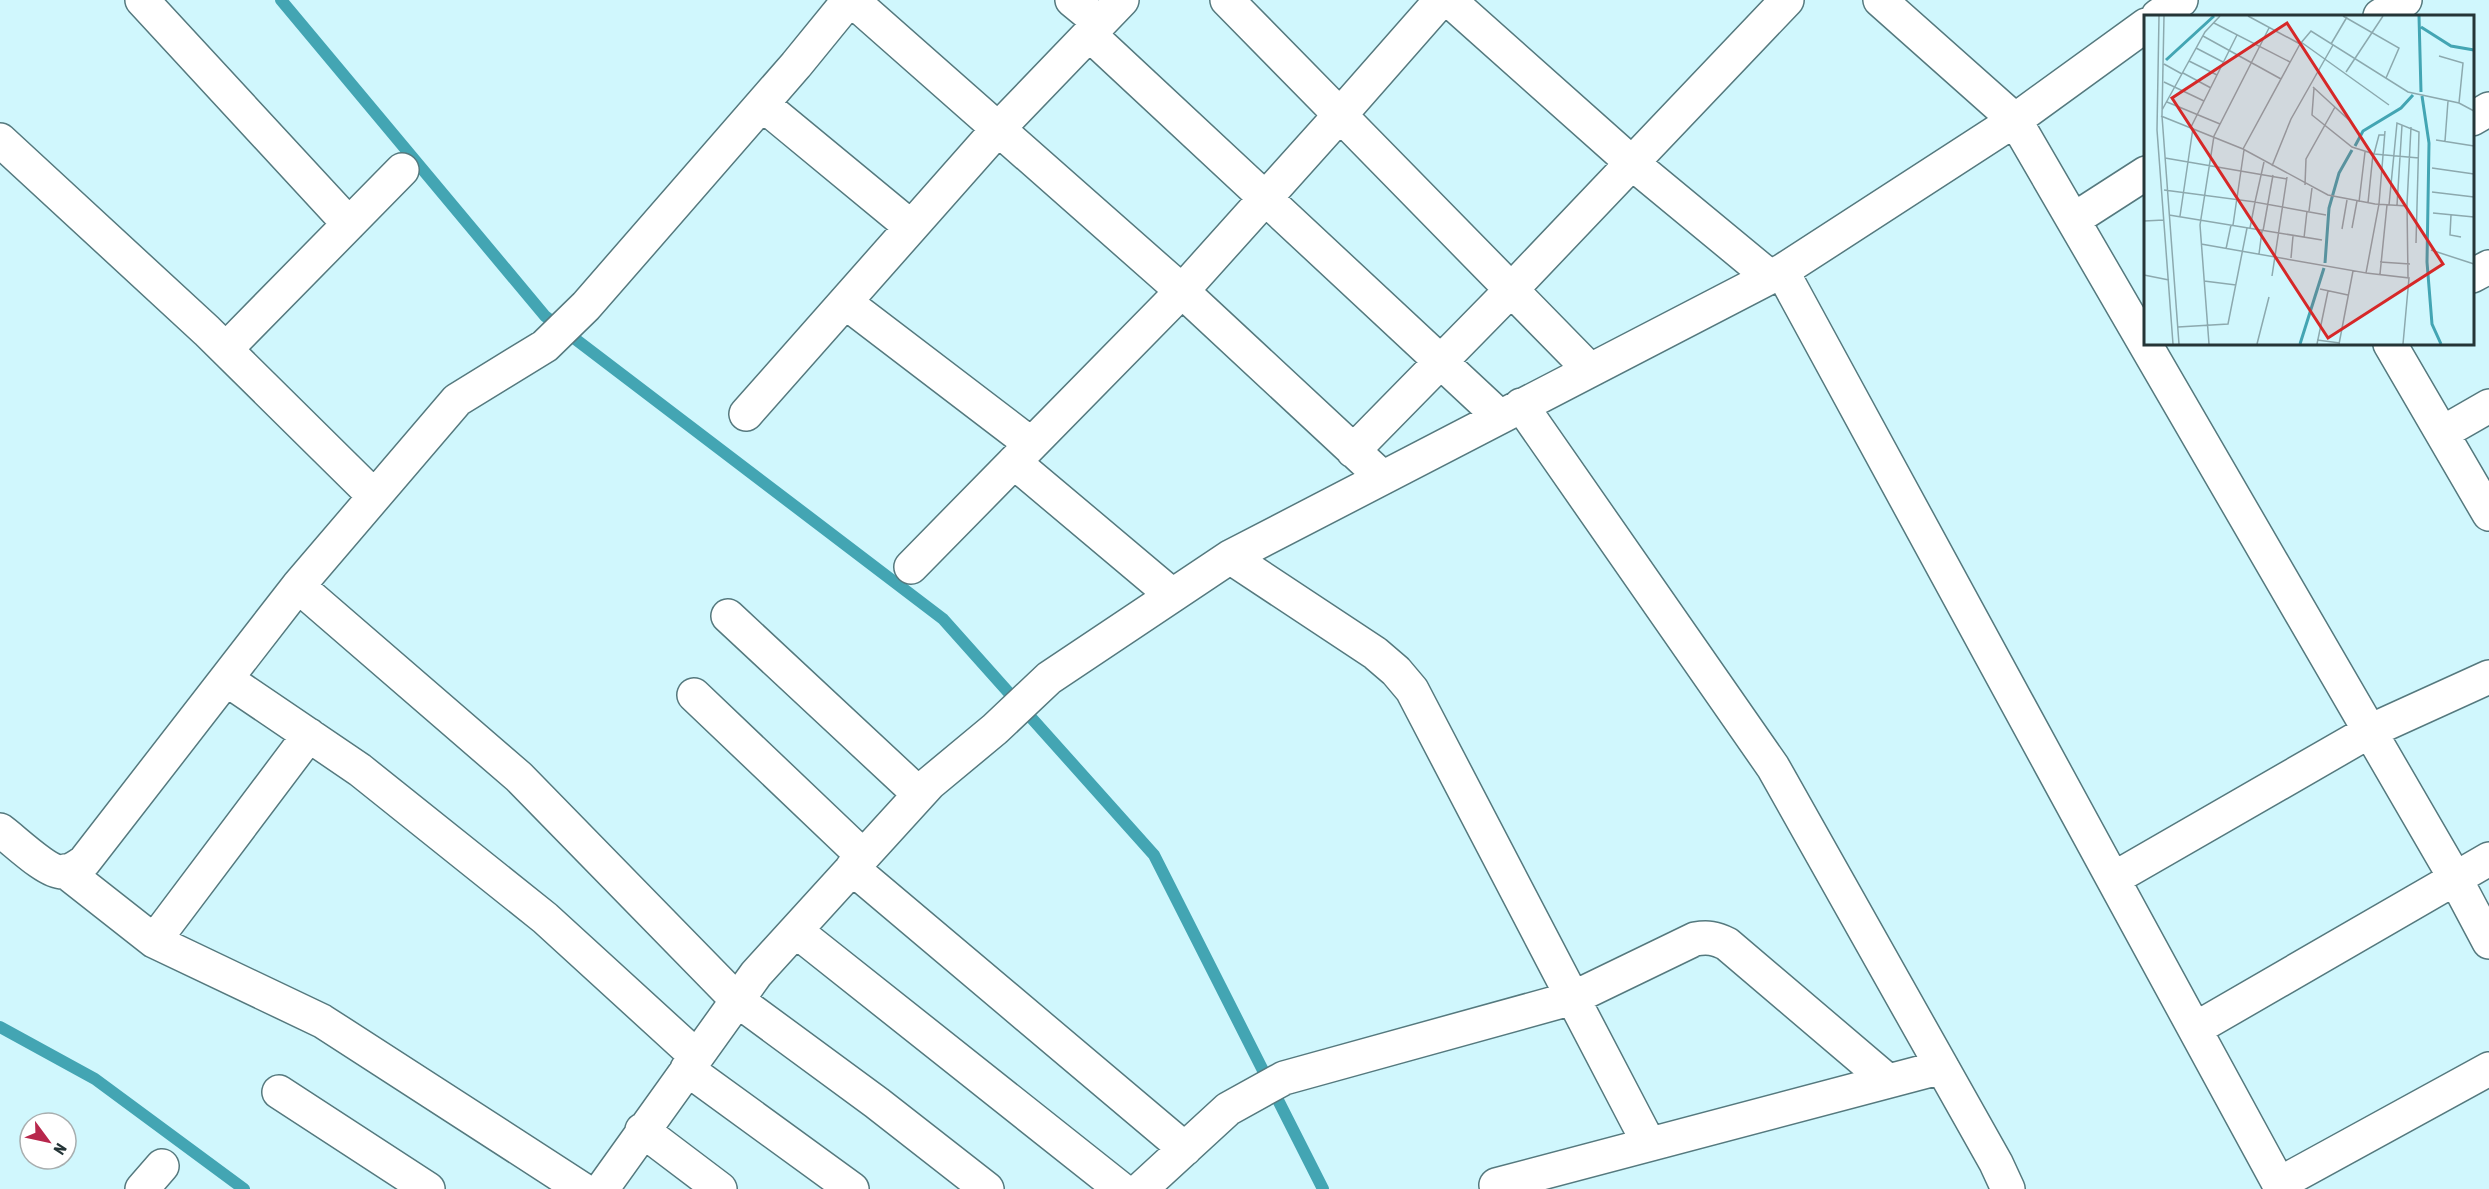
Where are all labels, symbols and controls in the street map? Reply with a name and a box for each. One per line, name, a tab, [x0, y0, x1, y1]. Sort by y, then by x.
inset map	[2144, 15, 2474, 345]
north arrow	[18, 1111, 78, 1171]
text: N	[50, 1140, 71, 1158]

